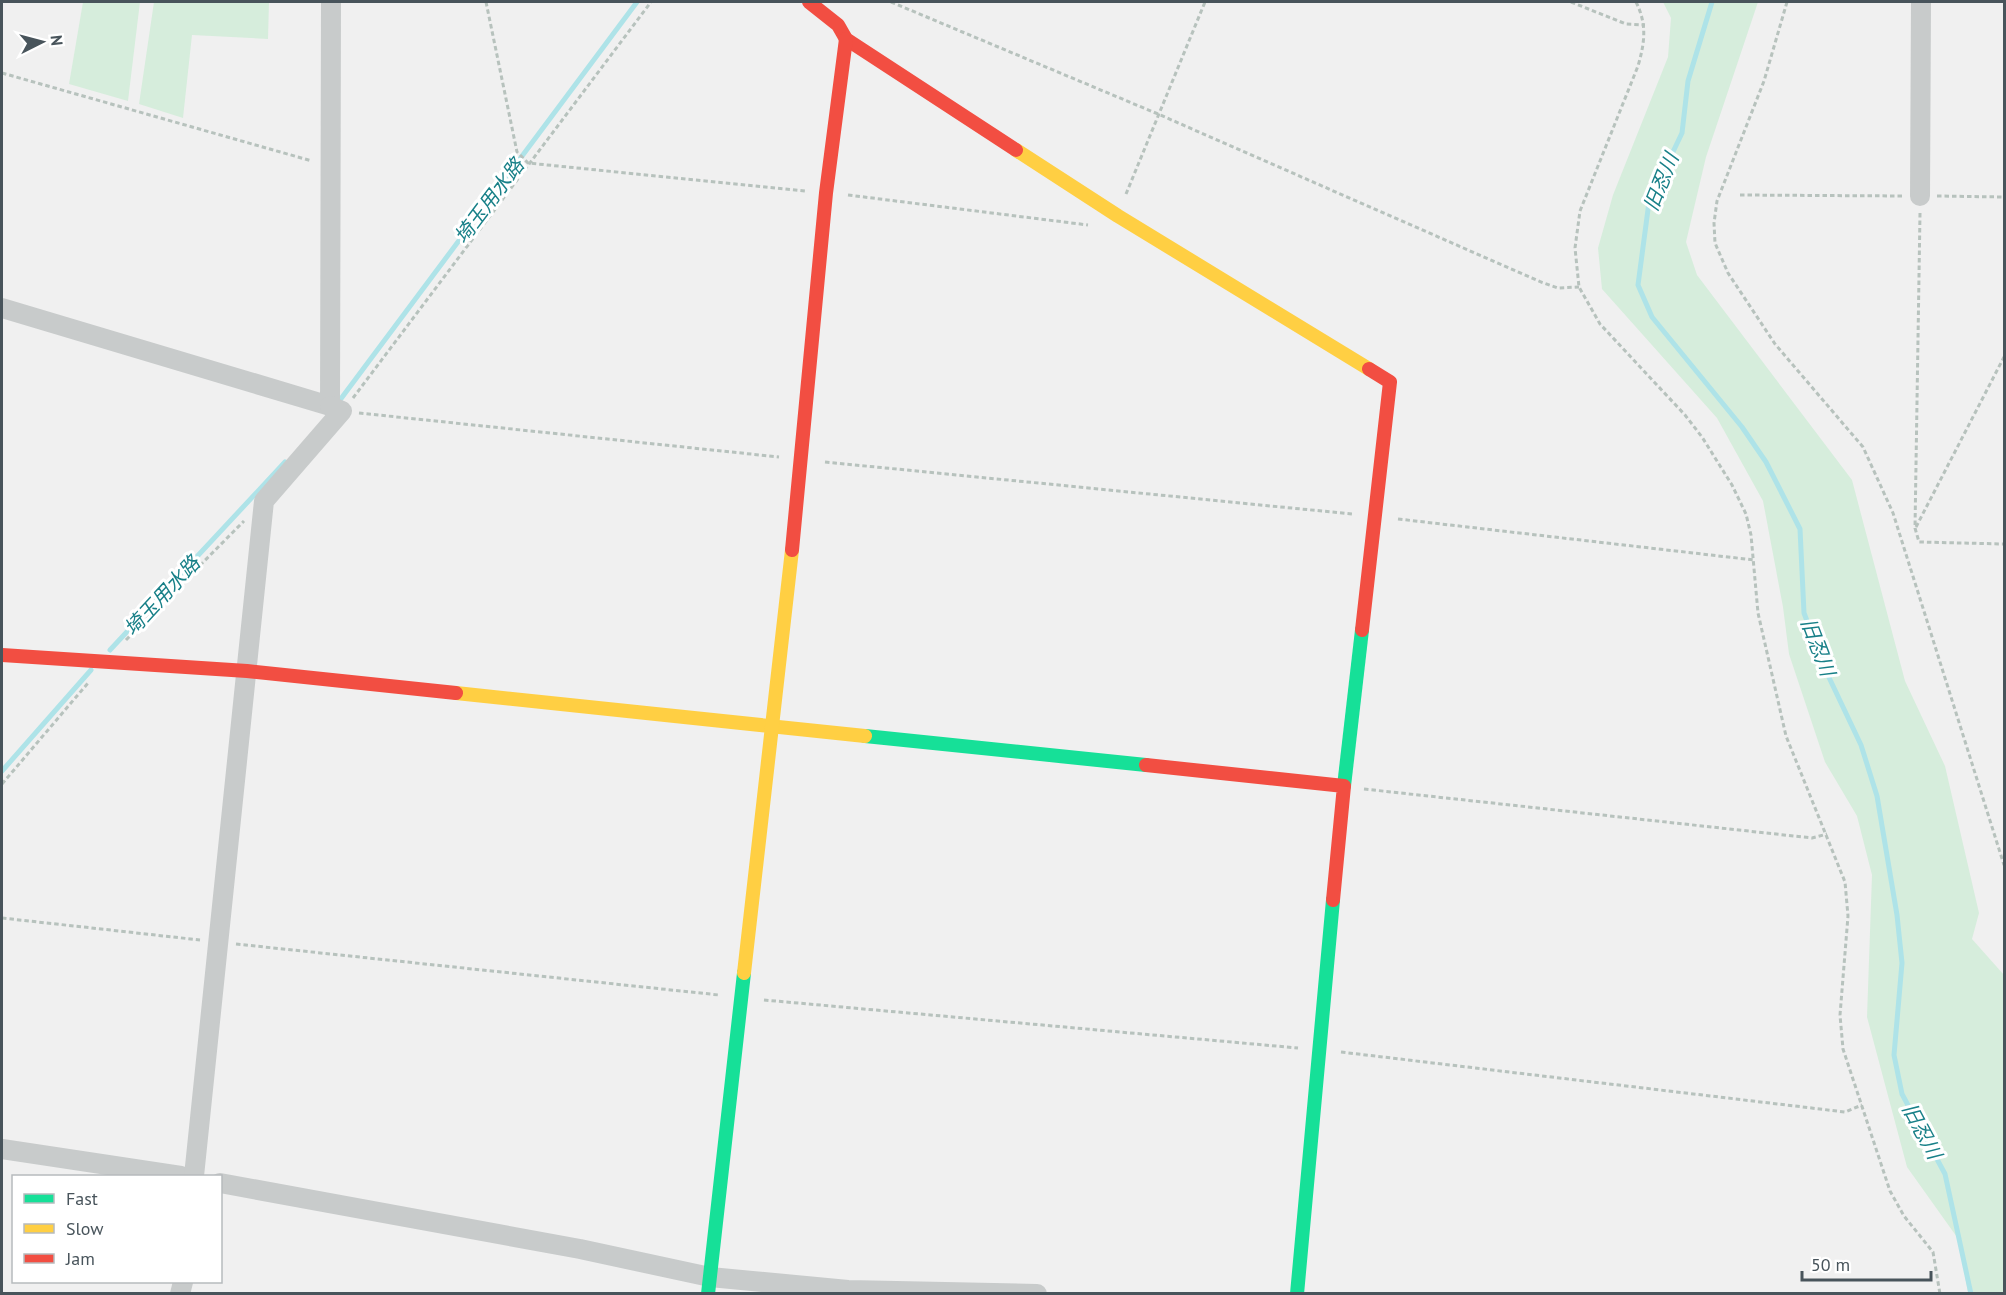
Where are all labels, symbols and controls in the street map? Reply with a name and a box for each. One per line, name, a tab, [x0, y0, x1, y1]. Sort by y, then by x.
north arrow	[12, 12, 72, 72]
text: N	[46, 34, 67, 47]
water label: 旧忍川	[1638, 147, 1685, 215]
water label: 埼玉用水路	[449, 152, 531, 249]
water label: 埼玉用水路	[118, 549, 207, 641]
water label: 旧忍川	[1795, 614, 1842, 682]
water label: 旧忍川	[1896, 1098, 1949, 1165]
legend	[12, 1175, 222, 1283]
text: Fast	[66, 1187, 98, 1210]
text: Slow	[66, 1217, 104, 1240]
scale bar	[1802, 1244, 1931, 1282]
text: Jam	[65, 1247, 95, 1270]
text: 50 m	[1811, 1253, 1850, 1276]

